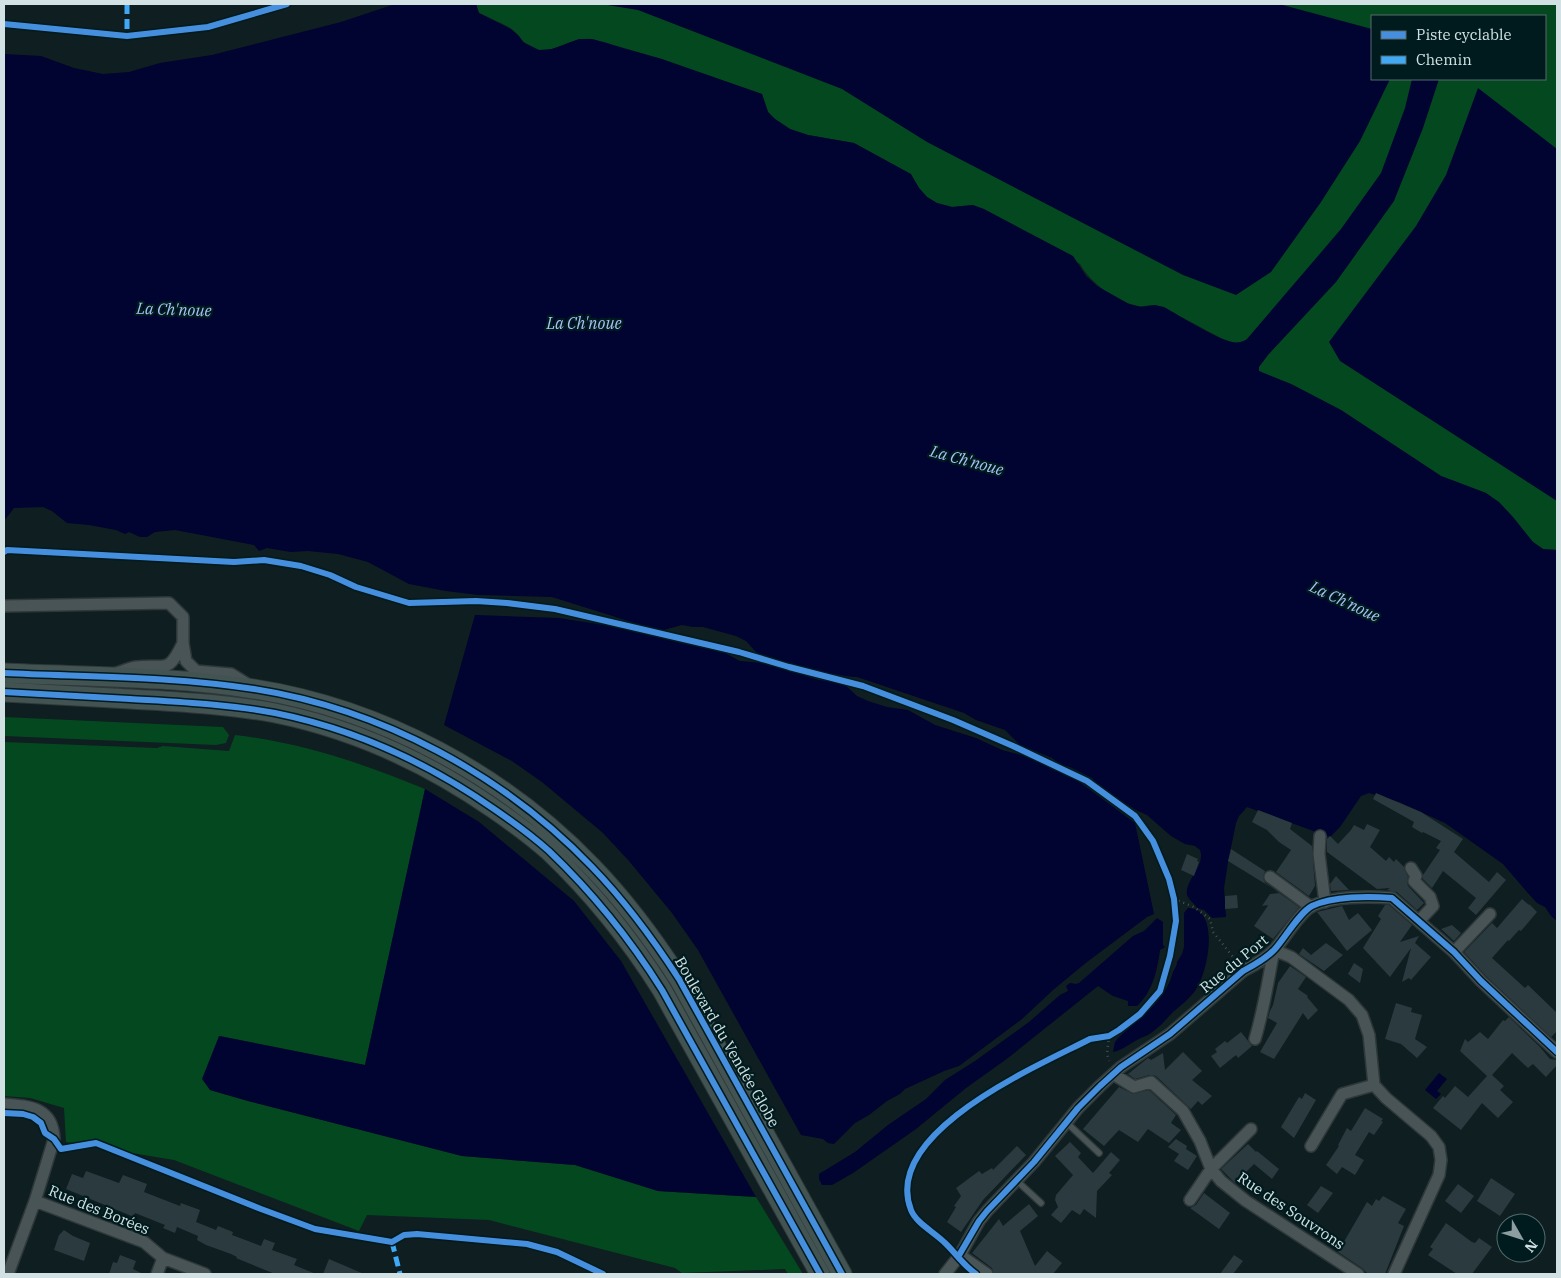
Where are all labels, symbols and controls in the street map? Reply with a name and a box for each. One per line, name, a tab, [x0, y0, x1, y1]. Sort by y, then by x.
legend	[1371, 15, 1546, 80]
text: Piste cyclable	[1416, 25, 1512, 44]
text: Chemin	[1416, 50, 1472, 69]
water label: La Ch'noue	[135, 298, 212, 320]
water label: La Ch'noue	[545, 313, 622, 333]
water label: La Ch'noue	[927, 440, 1006, 479]
water label: La Ch'noue	[1306, 576, 1383, 626]
street label: Rue du Port	[1196, 930, 1272, 997]
street label: Boulevard du Vendée Globe	[671, 953, 784, 1130]
street label: Rue des Souvrons	[1234, 1168, 1349, 1254]
street label: Rue des Borées	[46, 1181, 153, 1238]
north arrow	[1496, 1213, 1546, 1263]
text: N	[1521, 1236, 1542, 1256]

